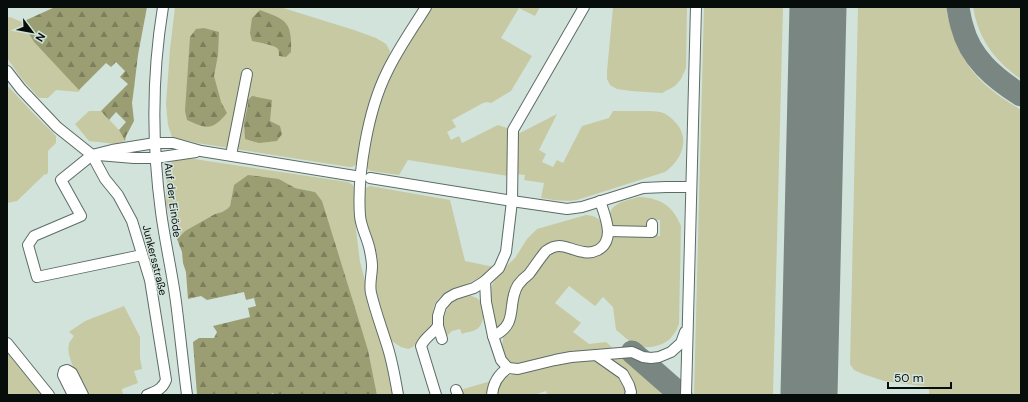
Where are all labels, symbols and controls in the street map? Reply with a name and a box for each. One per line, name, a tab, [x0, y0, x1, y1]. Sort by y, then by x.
north arrow	[12, 12, 52, 52]
text: N	[32, 30, 49, 44]
street label: Auf der Einöde	[161, 162, 185, 238]
street label: Junkersstraße	[139, 223, 171, 297]
scale bar	[888, 364, 951, 390]
text: 50 m	[894, 370, 923, 386]

